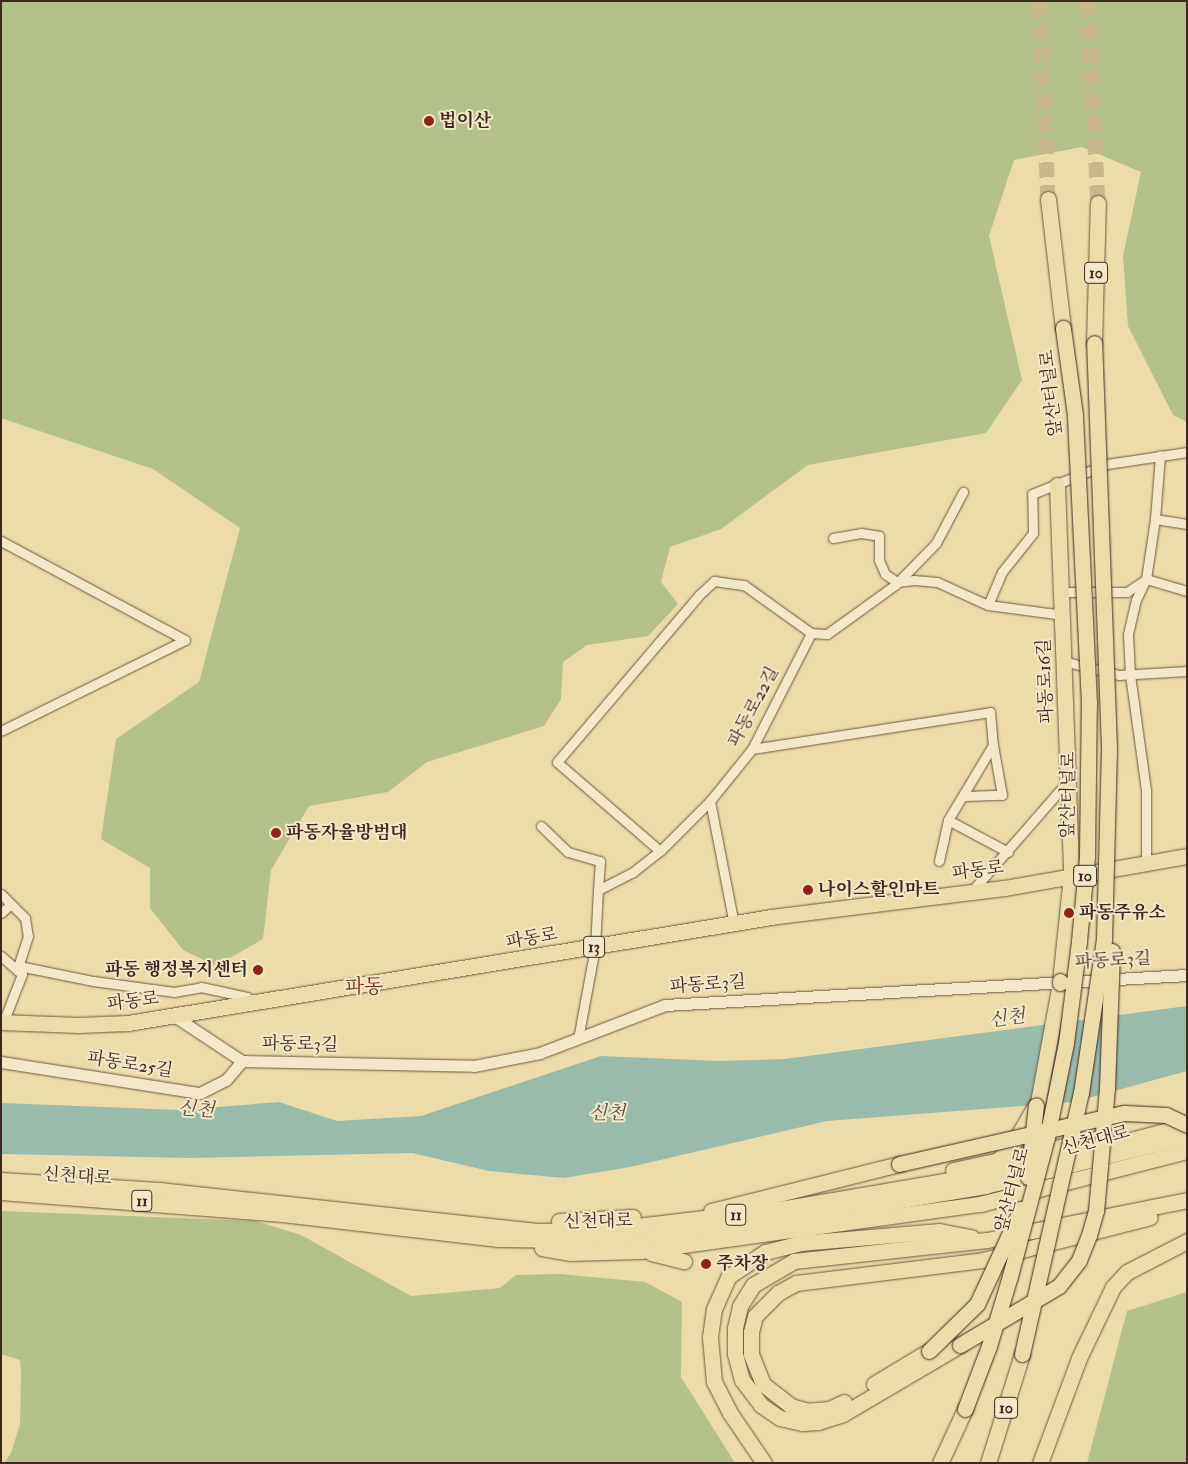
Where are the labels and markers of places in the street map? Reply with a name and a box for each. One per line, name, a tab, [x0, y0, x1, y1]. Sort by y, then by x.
place label: 법이산	[439, 110, 491, 132]
marker: 법이산	[423, 115, 435, 127]
place label: 파동자율방범대	[286, 822, 408, 844]
marker: 파동자율방범대	[270, 827, 282, 839]
place label: 나이스할인마트	[818, 879, 940, 901]
marker: 나이스할인마트	[802, 884, 814, 896]
place label: 파동주유소	[1079, 902, 1166, 924]
marker: 파동주유소	[1063, 907, 1075, 919]
place label: 파동 행정복지센터	[105, 959, 248, 981]
marker: 파동 행정복지센터	[252, 964, 264, 976]
place label: 주차장	[716, 1253, 768, 1275]
marker: 주차장	[700, 1258, 712, 1270]

